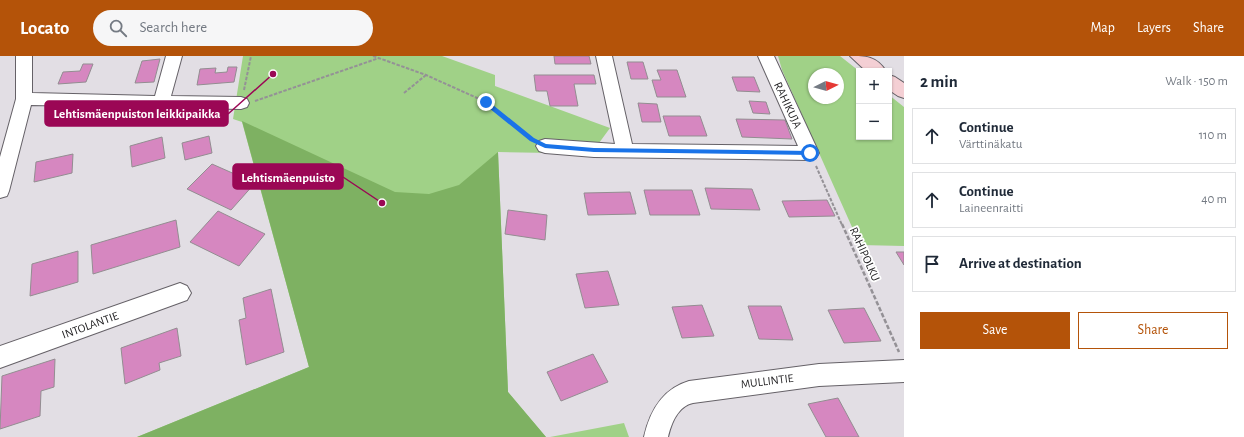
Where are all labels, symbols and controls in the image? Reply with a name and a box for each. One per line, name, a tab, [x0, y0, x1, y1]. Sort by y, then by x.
search box	[93, 10, 373, 46]
icon: search	[107, 17, 129, 39]
text: Locato	[20, 19, 69, 38]
text: Search here	[139, 20, 207, 35]
text: Map	[1090, 21, 1115, 35]
text: Layers	[1137, 21, 1171, 35]
text: Share	[1193, 21, 1224, 35]
north arrow	[808, 68, 844, 104]
map controls	[856, 68, 892, 140]
button: +	[856, 68, 892, 104]
text: 2 min	[920, 73, 958, 90]
text: Walk · 150 m	[1165, 75, 1228, 88]
street label: RAHIKUJA	[772, 80, 804, 130]
route end	[477, 93, 495, 111]
callout: Lehtismäenpuiston leikkipaikka	[45, 101, 228, 126]
button: −	[856, 104, 892, 140]
text: Lehtismäenpuiston leikkipaikka	[54, 108, 220, 121]
text: Continue	[959, 120, 1014, 135]
icon: ahead	[921, 125, 943, 147]
text: 110 m	[1199, 129, 1227, 142]
text: Värttinäkatu	[959, 138, 1022, 151]
route start	[801, 144, 819, 162]
callout: Lehtismäenpuisto	[233, 164, 343, 189]
text: Lehtismäenpuisto	[241, 172, 335, 185]
text: Continue	[959, 184, 1014, 199]
icon: ahead	[921, 189, 943, 211]
text: 40 m	[1201, 193, 1227, 206]
text: Laineenraitti	[959, 202, 1024, 215]
street label: RAHIPOLKU	[848, 225, 882, 283]
icon: arrive	[921, 253, 943, 275]
text: Arrive at destination	[959, 256, 1082, 271]
street label: INTOLANTIE	[60, 309, 120, 341]
button: Save	[920, 312, 1070, 349]
button: Share	[1078, 312, 1228, 349]
street label: MULLINTIE	[740, 372, 794, 390]

